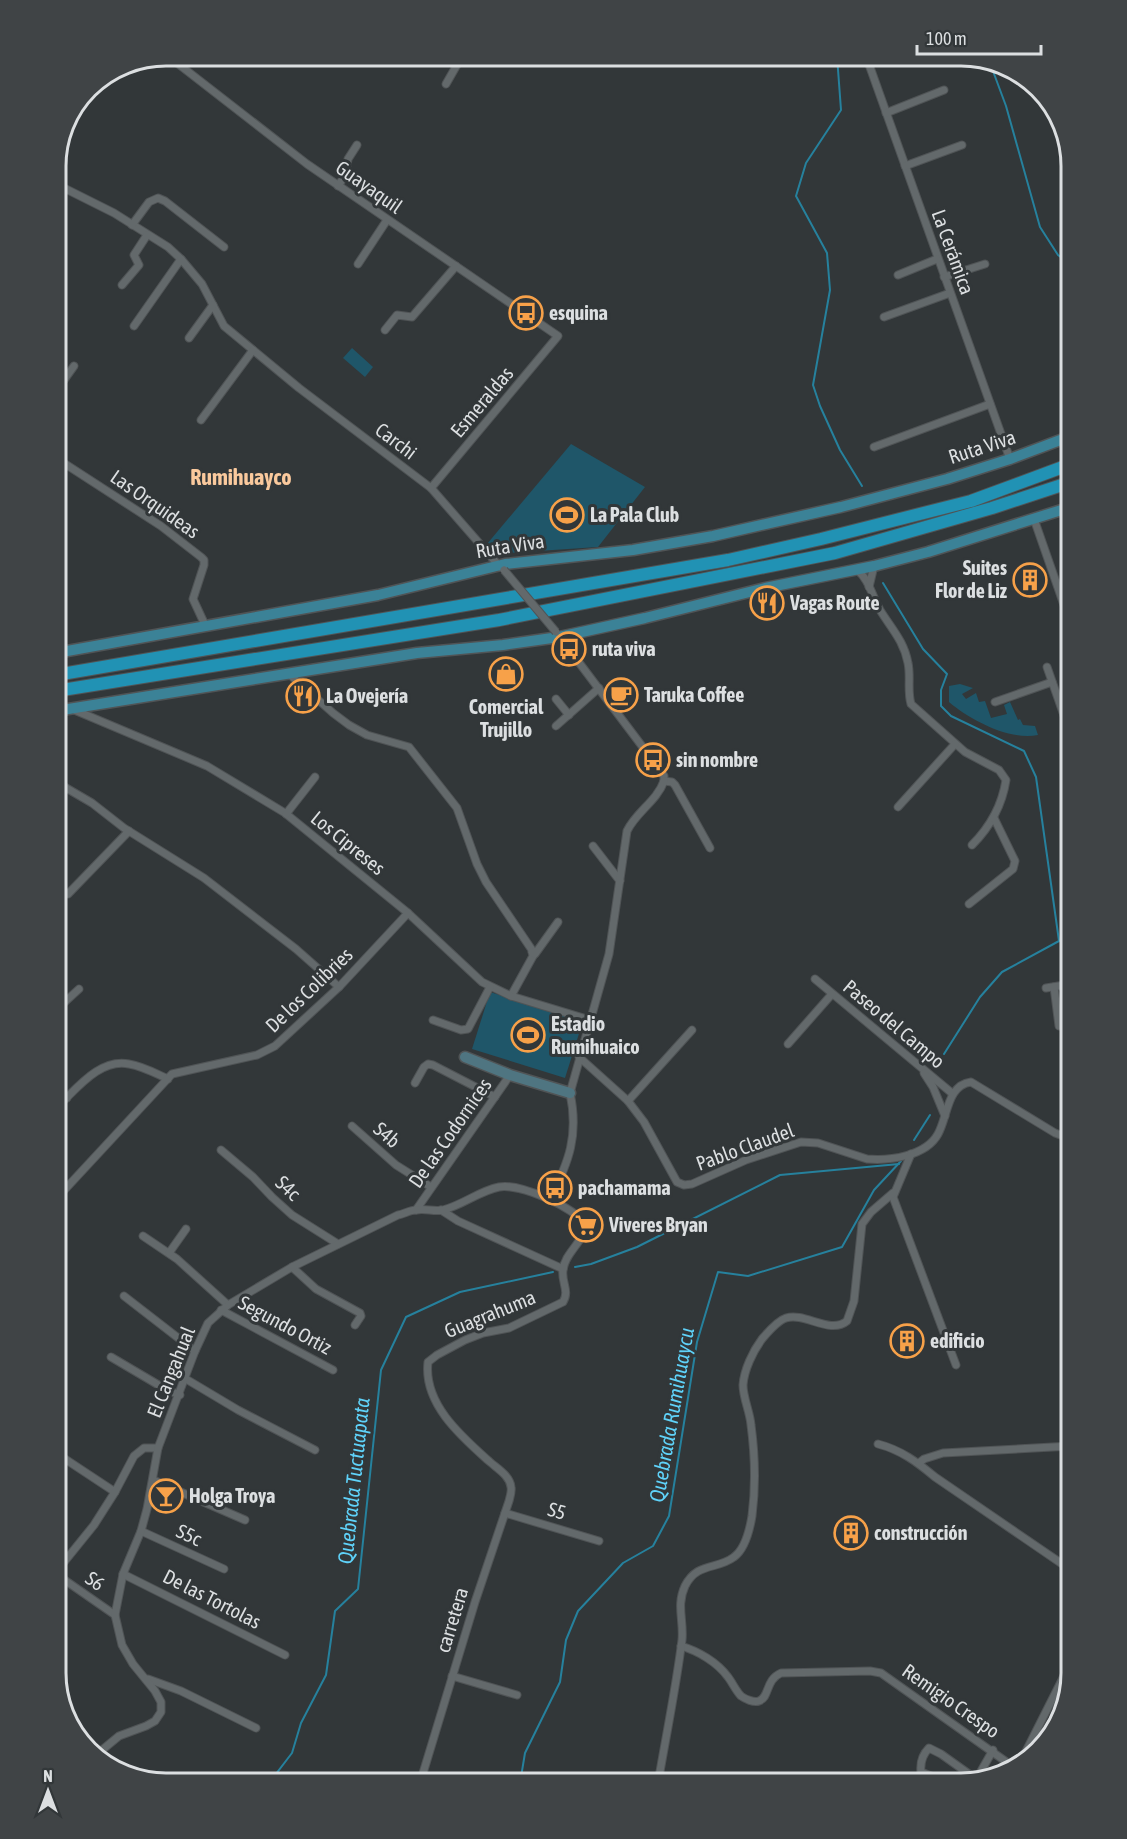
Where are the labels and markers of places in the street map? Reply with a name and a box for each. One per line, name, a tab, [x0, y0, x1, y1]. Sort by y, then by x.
bus stop icon: esquina	[508, 295, 544, 331]
place label: esquina	[549, 301, 608, 324]
sports icon: La Pala Club	[549, 497, 585, 533]
place label: La Pala Club	[590, 503, 679, 526]
place label: Suites Flor de Liz	[935, 556, 1008, 602]
building icon: Suites Flor de Liz	[1012, 562, 1048, 598]
restaurant icon: Vagas Route	[749, 585, 785, 621]
place label: Vagas Route	[789, 591, 880, 614]
bus stop icon: ruta viva	[551, 631, 587, 667]
place label: ruta viva	[592, 637, 656, 660]
shop icon: Comercial Trujillo	[488, 656, 524, 692]
cafe icon: Taruka Coffee	[603, 677, 639, 713]
restaurant icon: La Ovejería	[285, 678, 321, 714]
place label: Taruka Coffee	[644, 683, 744, 706]
place label: La Ovejería	[326, 684, 408, 707]
place label: Comercial Trujillo	[469, 695, 544, 741]
bus stop icon: sin nombre	[635, 742, 671, 778]
place label: sin nombre	[676, 748, 758, 771]
place label: Estadio Rumihuaico	[551, 1012, 640, 1058]
sports icon: Estadio Rumihuaico	[510, 1017, 546, 1053]
bus stop icon: pachamama	[537, 1170, 573, 1206]
place label: pachamama	[578, 1176, 671, 1199]
supermarket icon: Viveres Bryan	[568, 1207, 604, 1243]
place label: Viveres Bryan	[608, 1213, 708, 1236]
building icon: edificio	[889, 1323, 925, 1359]
place label: edificio	[930, 1329, 985, 1352]
bar icon: Holga Troya	[148, 1478, 184, 1514]
place label: Holga Troya	[189, 1484, 275, 1507]
building icon: construcción	[833, 1515, 869, 1551]
place label: construcción	[874, 1521, 967, 1544]

